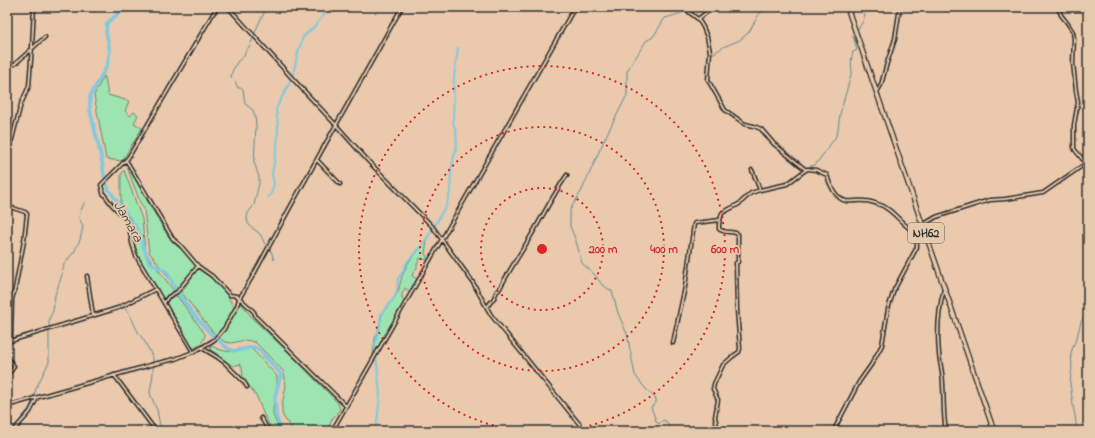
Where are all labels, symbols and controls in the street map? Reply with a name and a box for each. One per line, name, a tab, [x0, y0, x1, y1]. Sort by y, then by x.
water label: Jamara	[107, 197, 148, 247]
road number: NH62	[908, 223, 944, 243]
text: 200 m	[588, 241, 618, 259]
text: 400 m	[649, 241, 678, 259]
text: 600 m	[710, 241, 740, 259]
centre of rings	[535, 242, 549, 256]

